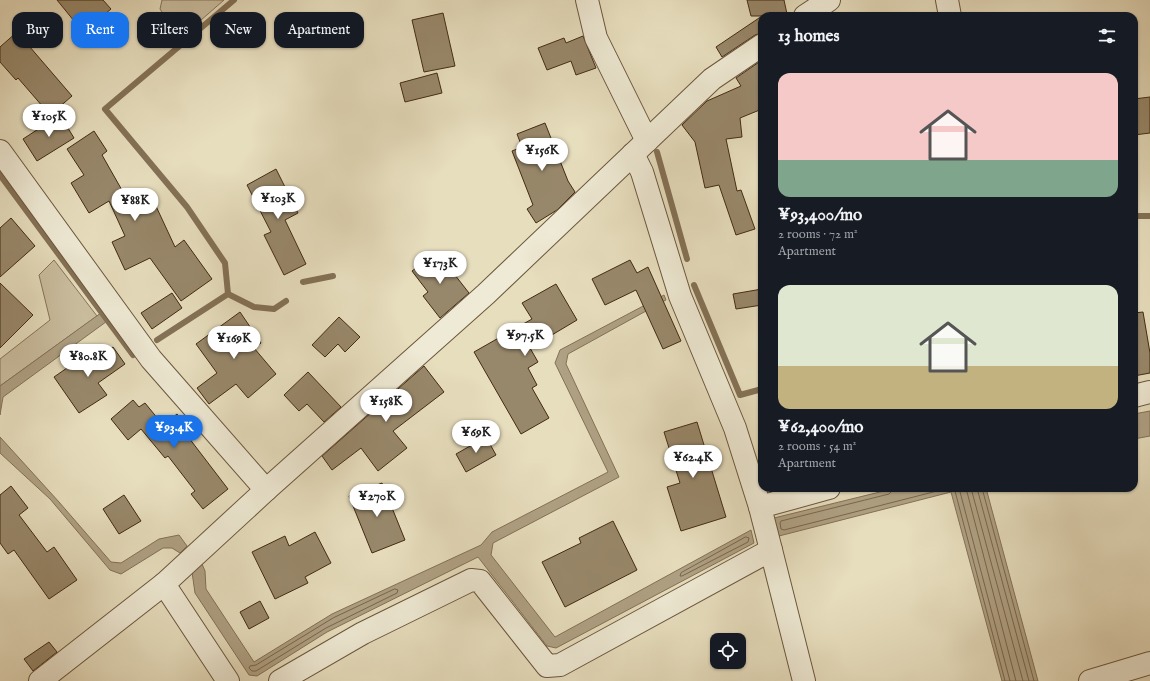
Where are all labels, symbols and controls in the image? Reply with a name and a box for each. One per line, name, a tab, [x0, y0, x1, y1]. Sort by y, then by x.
chip: Buy	[12, 12, 63, 48]
chip: Rent	[71, 12, 129, 48]
chip: Filters	[137, 12, 202, 48]
chip: New	[210, 12, 266, 48]
chip: Apartment	[274, 12, 364, 48]
icon: filters	[1096, 25, 1118, 47]
text: 13 homes	[778, 26, 839, 47]
icon: home	[912, 99, 984, 171]
pin: ¥105K	[21, 104, 77, 138]
text: ¥105K	[32, 108, 66, 125]
pin: ¥156K	[514, 138, 570, 172]
text: ¥156K	[525, 142, 559, 159]
pin: ¥103K	[250, 186, 306, 220]
pin: ¥88K	[111, 188, 159, 222]
text: ¥103K	[261, 190, 295, 207]
text: ¥88K	[120, 192, 150, 209]
text: ¥93,400/mo	[778, 205, 862, 226]
text: 2 rooms · 72 m²	[778, 226, 858, 243]
text: Apartment	[778, 243, 836, 260]
pin: ¥173K	[412, 251, 468, 285]
text: ¥173K	[423, 255, 457, 272]
icon: home	[912, 311, 984, 383]
pin: ¥97.5K	[492, 323, 558, 357]
pin: ¥169K	[206, 326, 262, 360]
text: ¥97.5K	[506, 327, 544, 344]
text: ¥169K	[217, 330, 251, 347]
pin: ¥80.8K	[55, 344, 121, 378]
text: ¥80.8K	[69, 348, 107, 365]
pin: ¥158K	[358, 389, 414, 423]
text: ¥158K	[369, 393, 403, 410]
pin: ¥93.4K	[141, 415, 207, 449]
text: ¥62,400/mo	[778, 417, 864, 438]
text: ¥93.4K	[155, 419, 193, 436]
pin: ¥69K	[452, 420, 500, 454]
text: ¥69K	[461, 424, 491, 441]
text: 2 rooms · 54 m²	[778, 438, 856, 455]
pin: ¥62.4K	[660, 445, 726, 479]
text: ¥62.4K	[673, 449, 713, 466]
text: Apartment	[778, 455, 836, 472]
pin: ¥270K	[349, 484, 405, 518]
text: ¥270K	[358, 488, 396, 505]
map controls	[710, 633, 746, 669]
button: locate	[710, 633, 746, 669]

